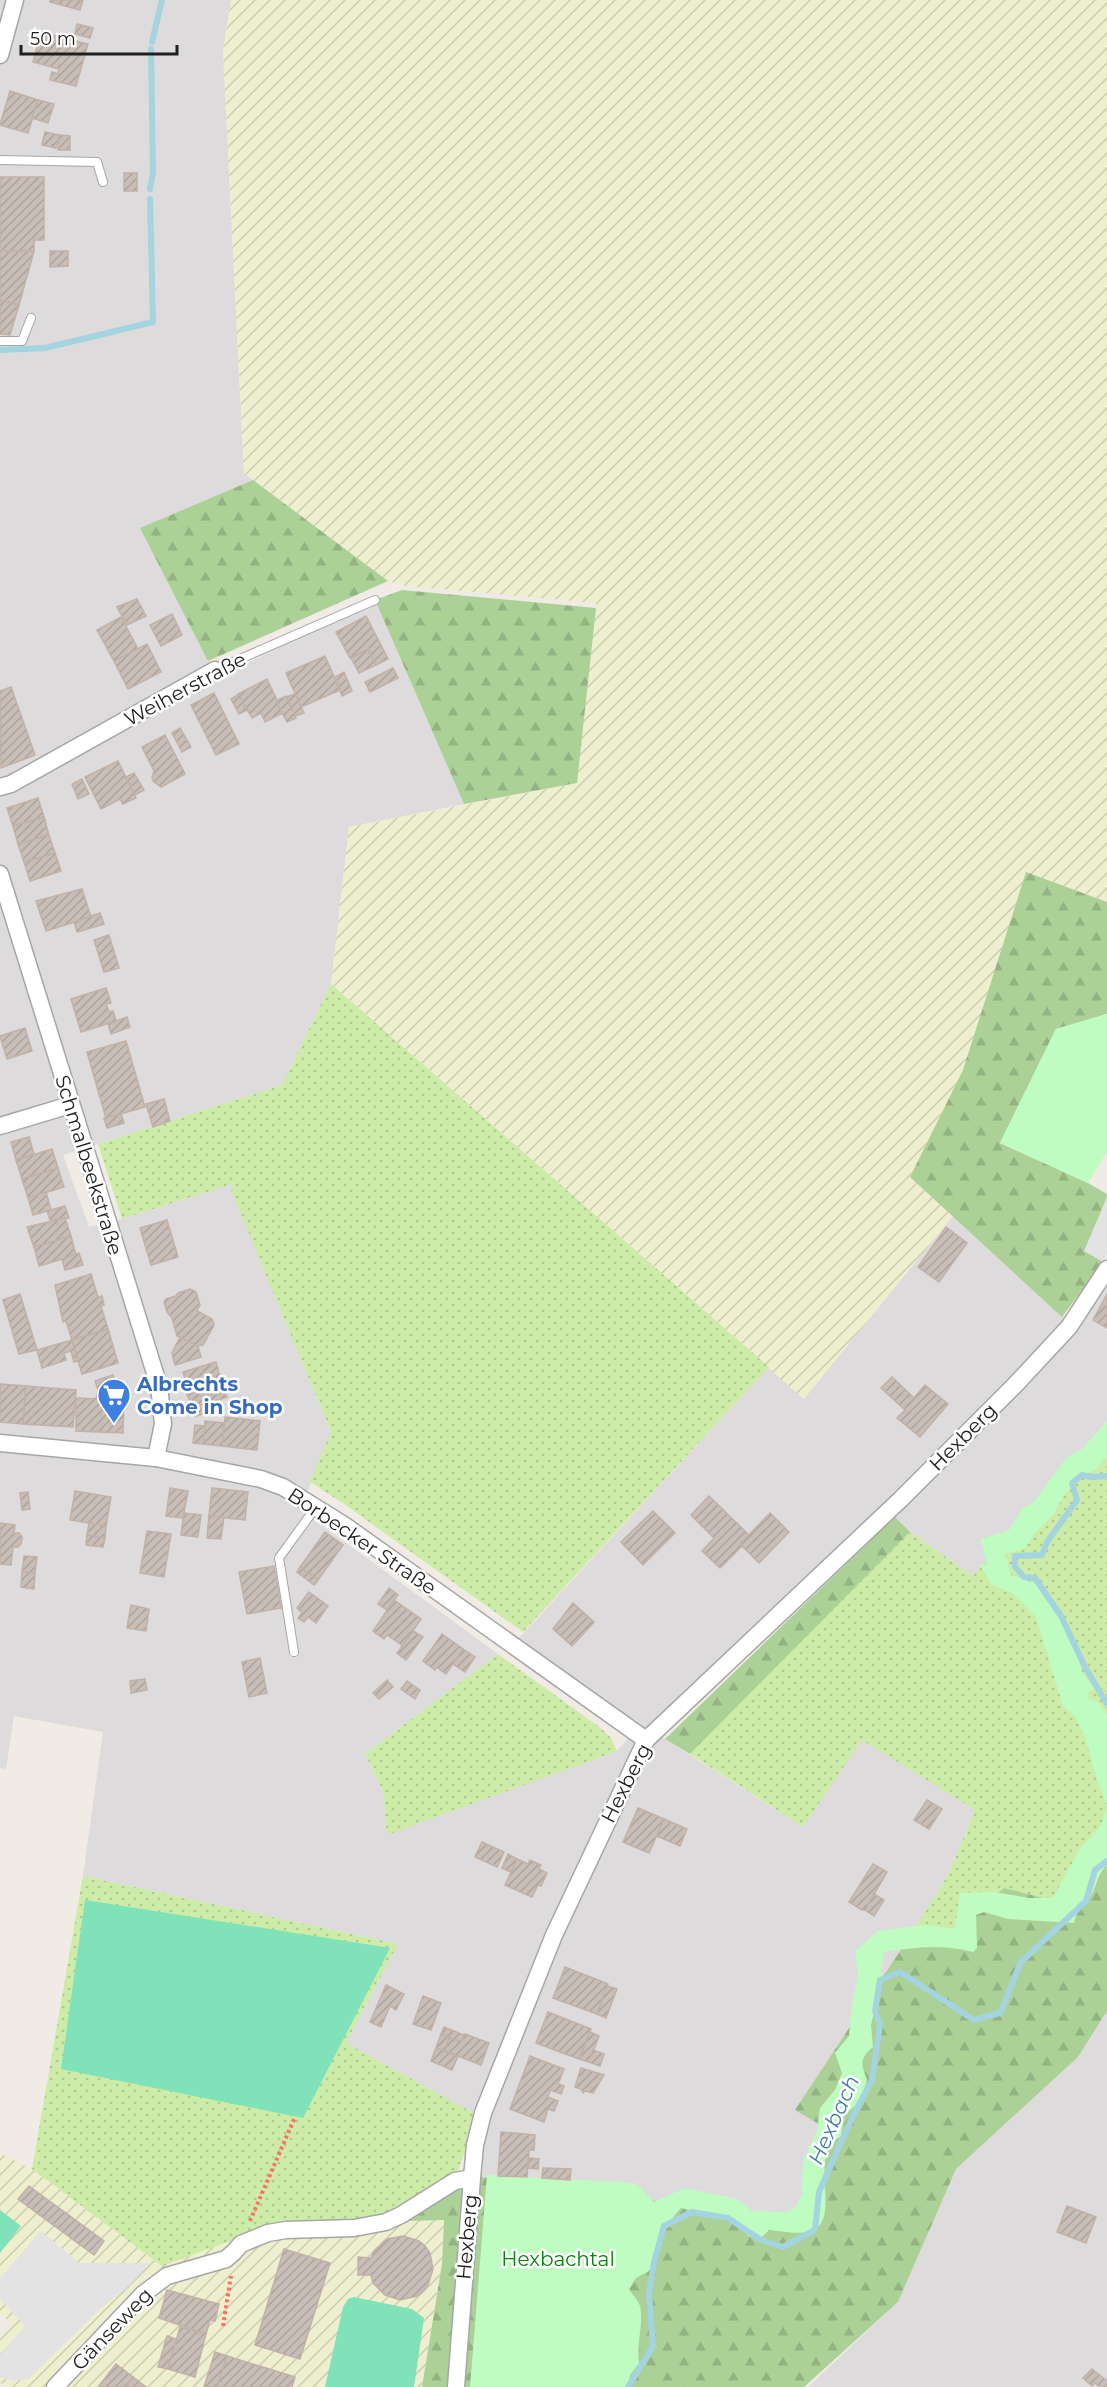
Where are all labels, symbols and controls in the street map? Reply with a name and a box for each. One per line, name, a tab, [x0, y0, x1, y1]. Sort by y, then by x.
scale bar	[21, 18, 177, 56]
text: 50 m	[30, 28, 76, 50]
street label: Weiherstraße	[120, 647, 250, 731]
street label: Schmalbeekstraße	[50, 1072, 128, 1258]
place label: Albrechts Come in Shop	[136, 1372, 283, 1419]
supermarket icon: Albrechts Come in Shop	[96, 1377, 132, 1424]
street label: Hexberg	[924, 1398, 1002, 1476]
street label: Borbecker Straße	[283, 1482, 441, 1600]
street label: Hexberg	[596, 1739, 656, 1827]
water label: Hexbach	[803, 2071, 864, 2168]
street label: Hexberg	[451, 2193, 483, 2281]
park label: Hexbachtal	[501, 2247, 615, 2271]
street label: Gänseweg	[67, 2283, 157, 2375]

